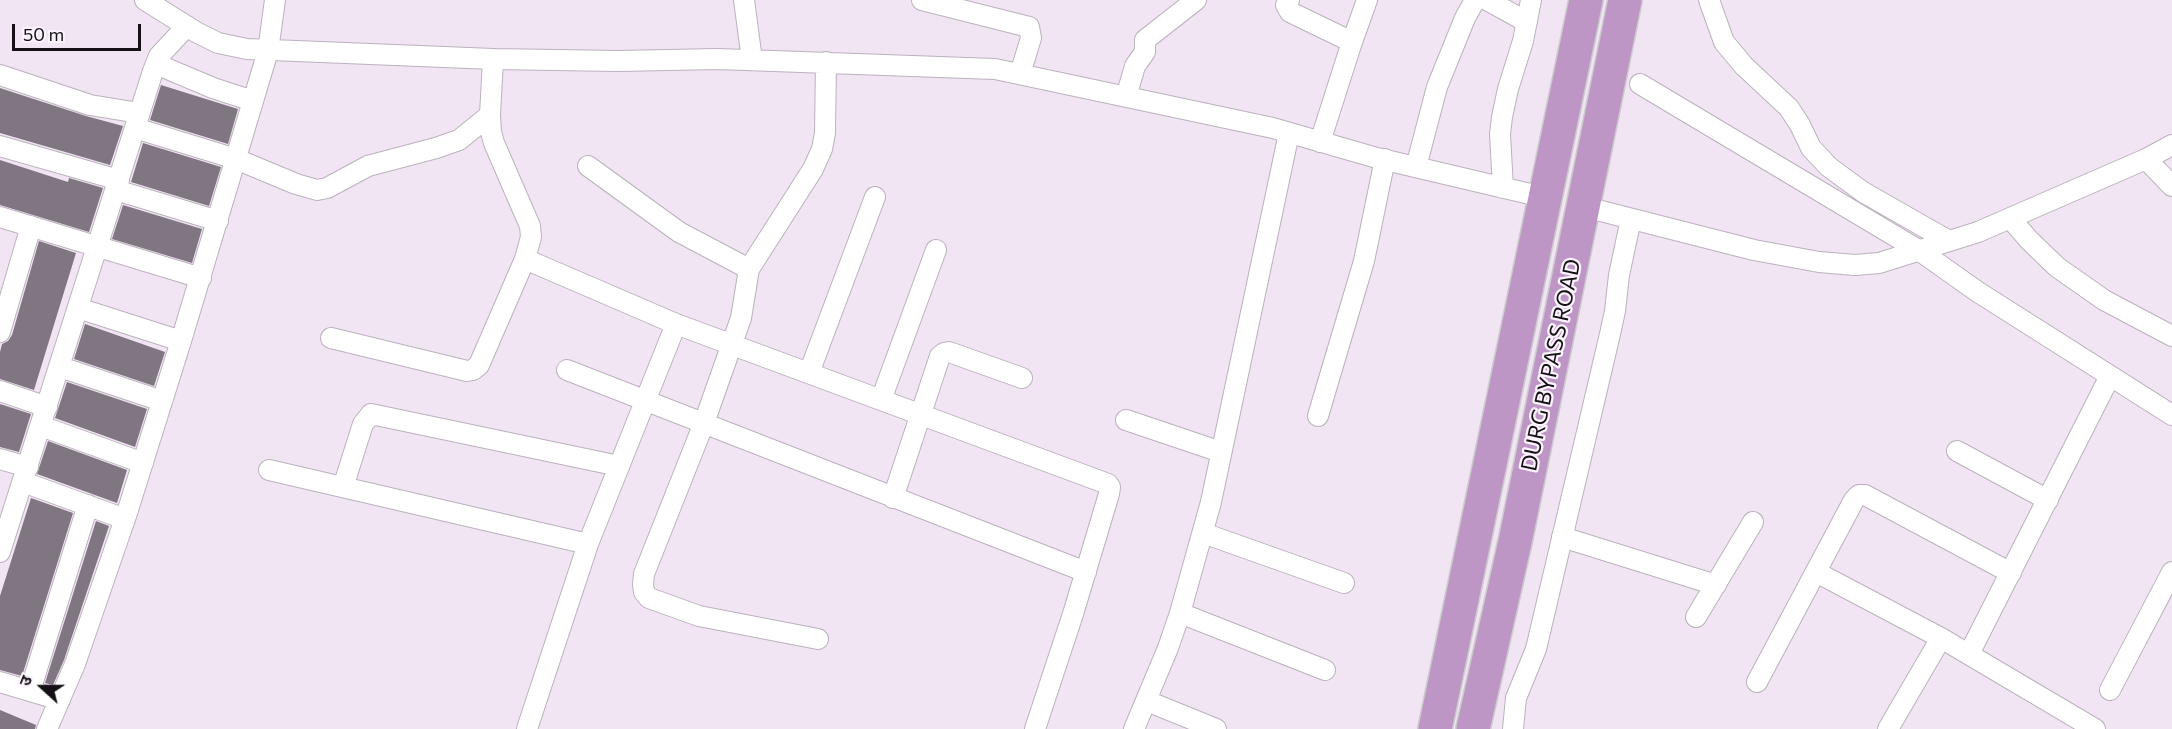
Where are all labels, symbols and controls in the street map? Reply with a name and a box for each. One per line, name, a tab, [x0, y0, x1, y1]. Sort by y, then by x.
scale bar	[15, 12, 144, 50]
text: 50 m	[23, 23, 64, 45]
street label: DURG BYPASS ROAD	[1516, 257, 1586, 473]
north arrow	[12, 657, 72, 717]
text: उ	[14, 673, 35, 688]

